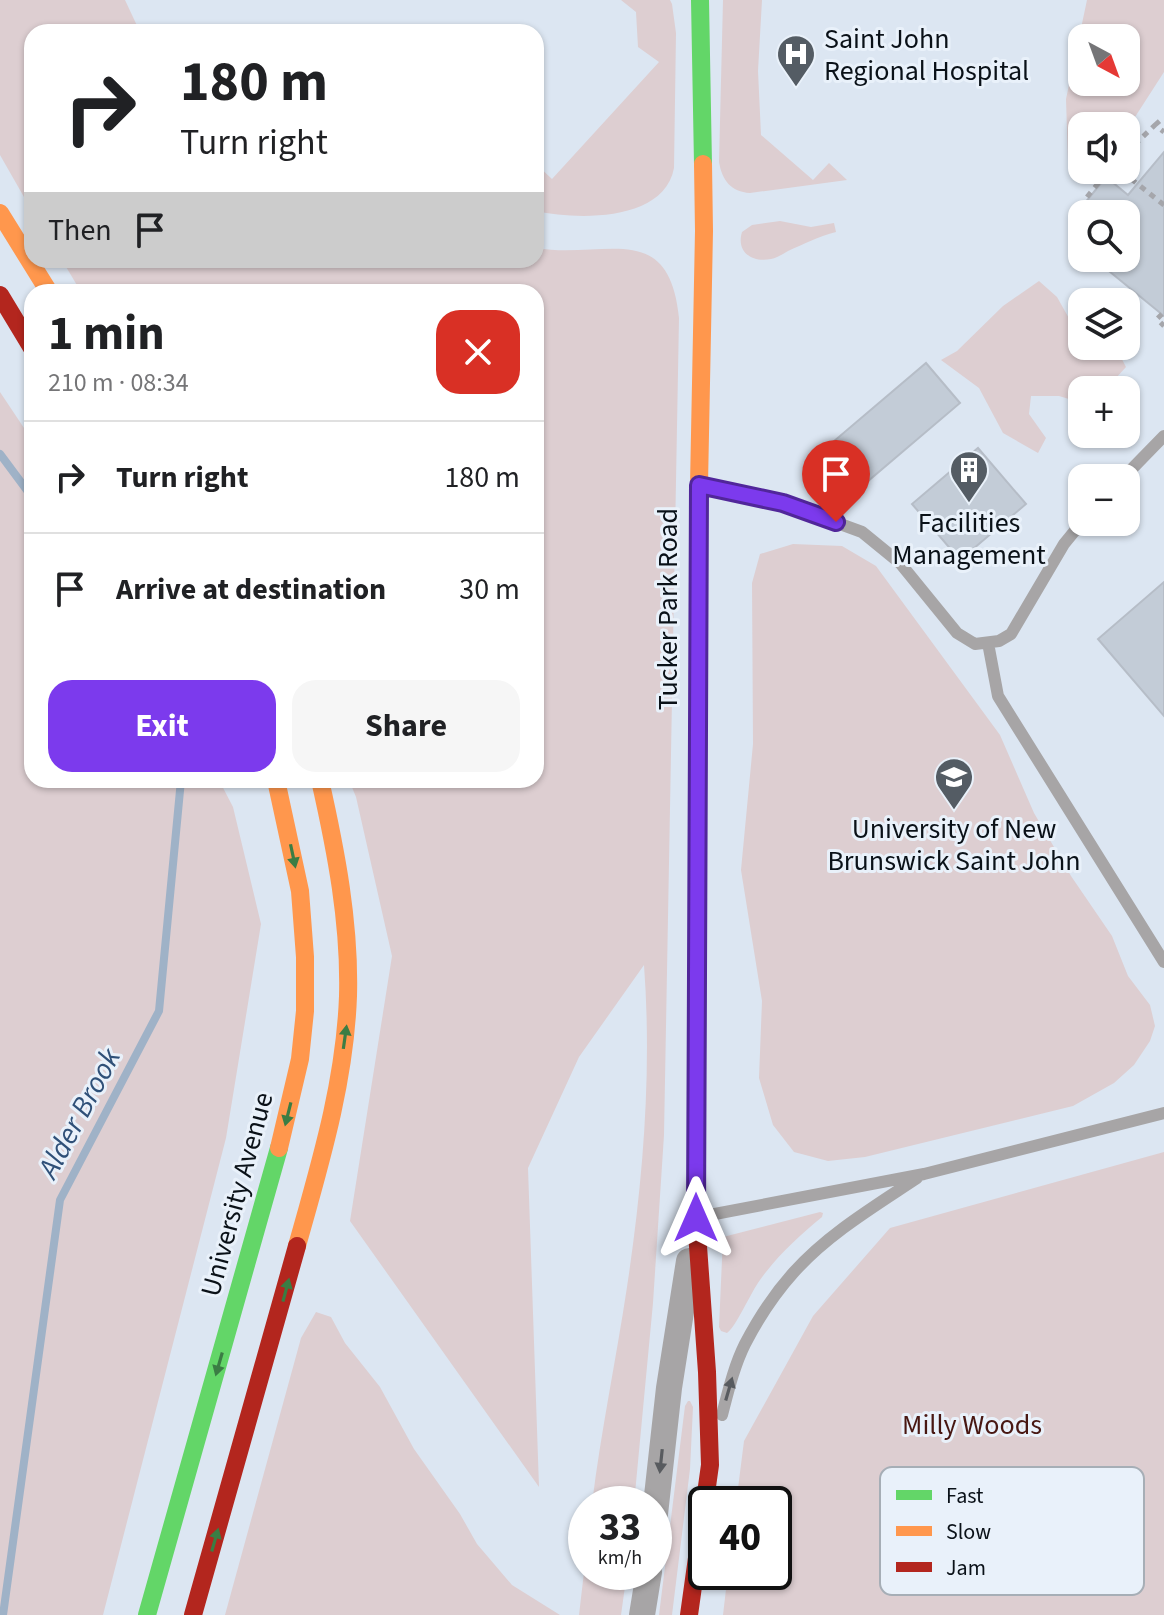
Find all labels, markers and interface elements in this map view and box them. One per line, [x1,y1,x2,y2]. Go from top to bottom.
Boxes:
place label: Saint John Regional Hospital [824,19,1029,91]
north arrow [1068,24,1140,96]
map controls [1068,24,1140,536]
hospital icon: Saint John Regional Hospital [775,33,817,88]
text: 180 m [180,43,328,122]
icon: right [48,56,152,160]
button: sound [1068,112,1140,184]
text: Turn right [180,117,328,168]
button: search [1068,200,1140,272]
icon: arrive [128,208,172,252]
text: Then [48,209,112,252]
button: layers [1068,288,1140,360]
text: 1 min [48,300,165,368]
button: close [436,310,520,394]
text: 210 m · 08:34 [48,364,189,401]
button: + [1068,376,1140,448]
pin [802,440,870,522]
building icon: Facilities Management [948,449,990,504]
icon: arrive [814,452,858,496]
icon: right [48,455,92,499]
text: Turn right [116,456,248,499]
text: 180 m [444,456,520,499]
button: − [1068,464,1140,536]
place label: Facilities Management [892,503,1046,575]
street label: Tucker Park Road [648,508,688,710]
icon: arrive [48,567,92,611]
text: Arrive at destination [116,568,386,611]
text: 30 m [459,568,520,611]
button: Exit [48,680,276,772]
button: Share [292,680,520,772]
school or university icon: University of New Brunswick Saint John [933,756,975,811]
place label: University of New Brunswick Saint John [827,809,1081,881]
one-way arrow [287,844,300,869]
one-way arrow [339,1024,352,1049]
water label: Alder Brook [26,1040,132,1188]
street label: University Avenue [190,1088,283,1301]
one-way arrow [281,1101,294,1126]
position arrow [654,1176,738,1260]
one-way arrow [280,1278,292,1303]
one-way arrow [212,1352,224,1377]
one-way arrow [723,1377,736,1401]
park label: Milly Woods [902,1405,1042,1445]
one-way arrow [654,1449,667,1474]
legend [880,1467,1144,1595]
text: Fast [946,1480,984,1512]
speed limit sign: 40 [688,1486,792,1590]
text: 33 [599,1499,641,1556]
text: Slow [946,1516,991,1548]
one-way arrow [209,1528,222,1552]
text: km/h [598,1544,642,1572]
text: Jam [946,1552,986,1584]

